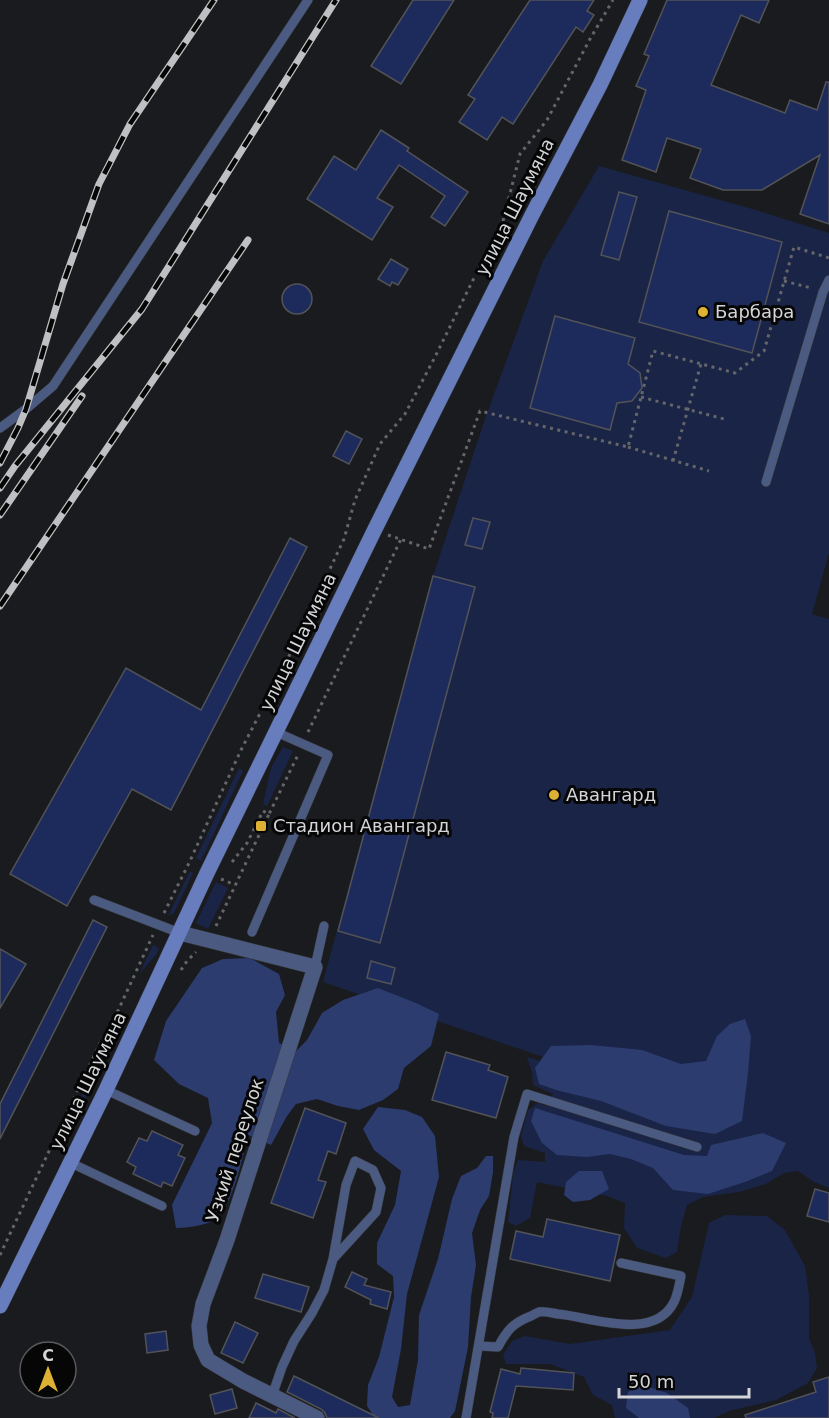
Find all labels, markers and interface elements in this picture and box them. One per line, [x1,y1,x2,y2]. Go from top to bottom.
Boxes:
street label: улица Шаумяна [471,135,558,279]
place label: Барбара [715,301,794,322]
marker: Барбара [696,305,710,319]
street label: улица Шаумяна [255,569,340,714]
place label: Авангард [566,784,656,805]
marker: Авангард [547,788,561,802]
place label: Стадион Авангард [273,815,450,836]
marker: Стадион Авангард [254,819,268,833]
street label: улица Шаумяна [45,1008,130,1153]
street label: Узкий переулок [201,1075,268,1224]
north arrow [18,1340,78,1400]
text: С [42,1346,54,1365]
scale bar [619,1361,750,1399]
text: 50 m [628,1371,674,1392]

